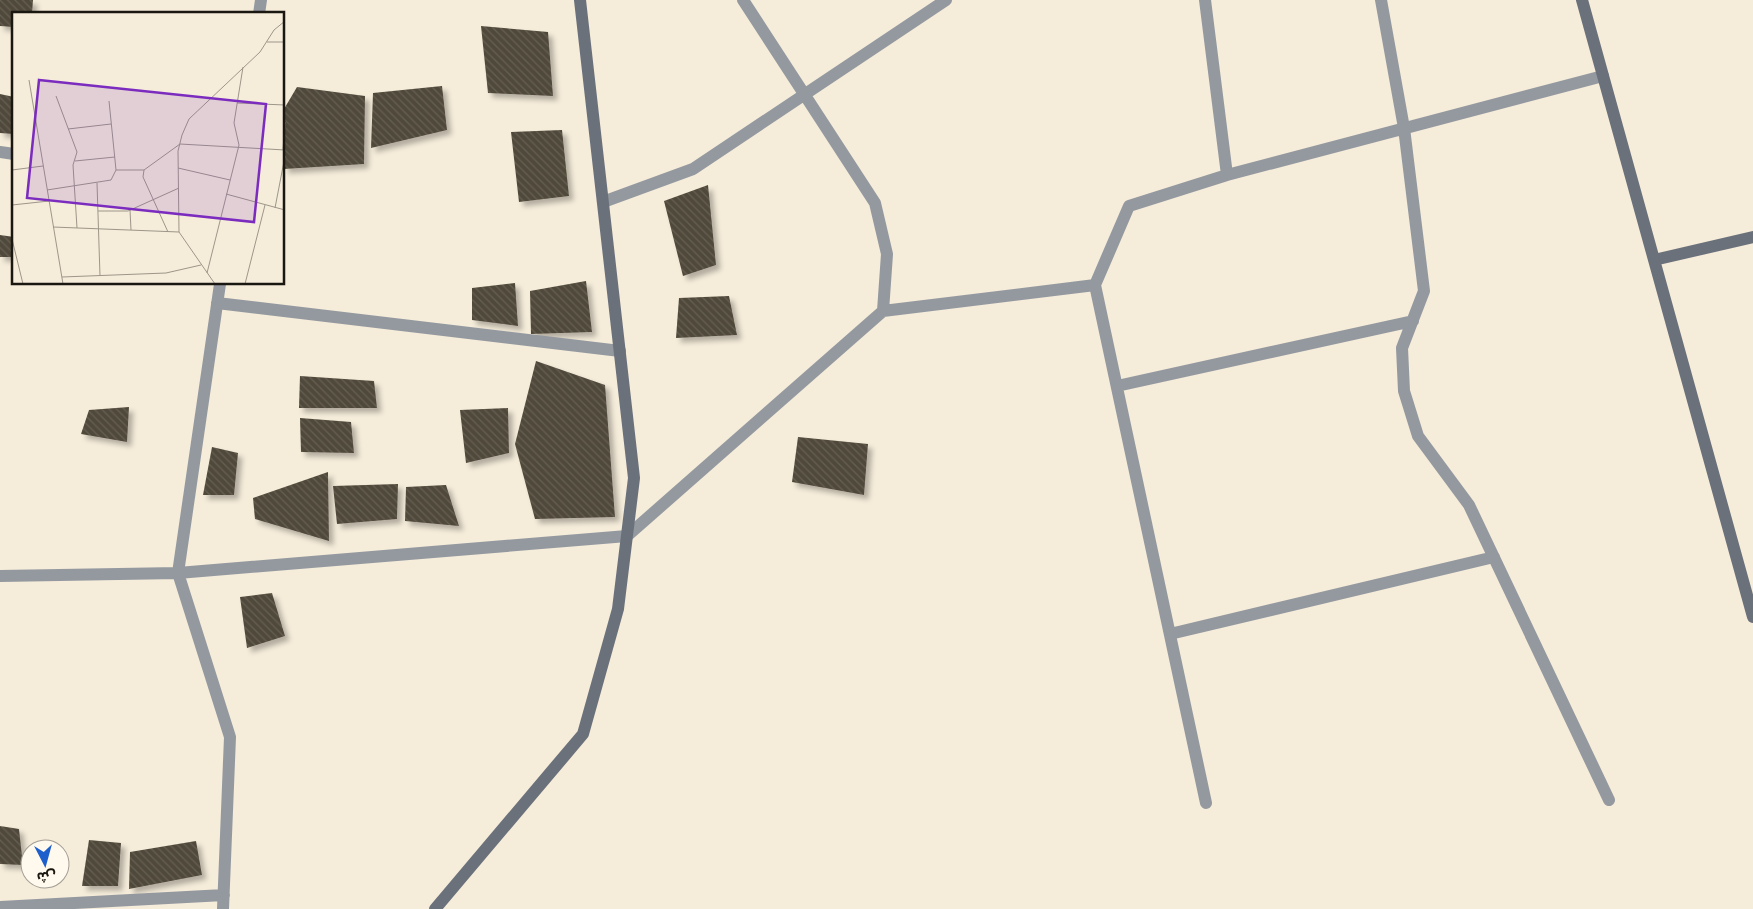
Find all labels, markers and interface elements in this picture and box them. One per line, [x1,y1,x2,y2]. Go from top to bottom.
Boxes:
inset map [12,12,285,285]
north arrow [20,839,70,889]
text: ش [36,867,57,887]

